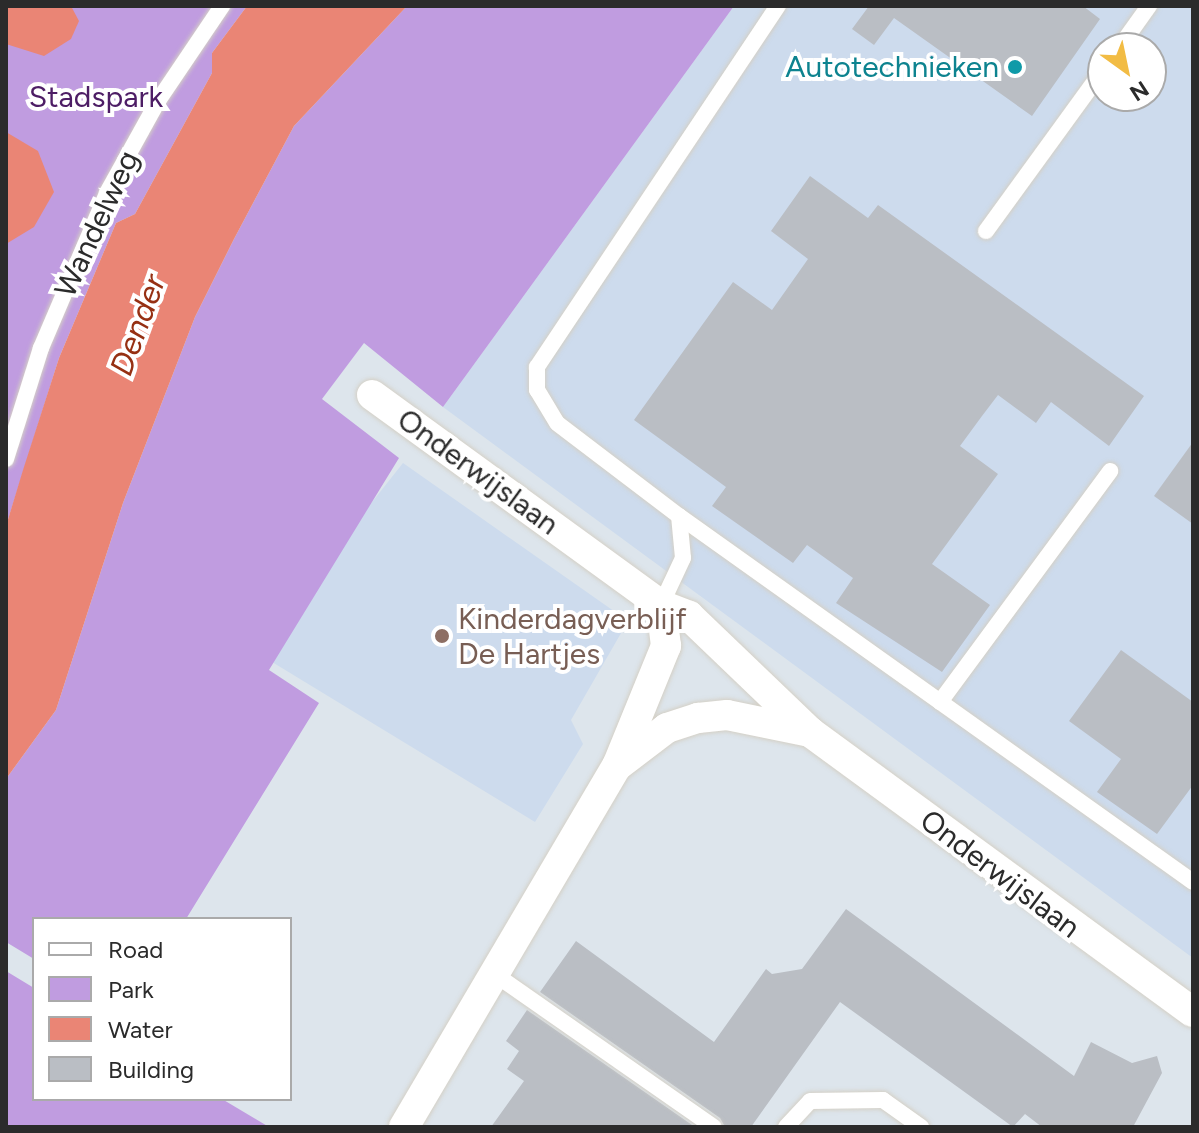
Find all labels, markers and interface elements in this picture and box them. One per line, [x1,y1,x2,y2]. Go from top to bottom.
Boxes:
north arrow [1087,32,1167,112]
place label: Autotechnieken [785,49,999,85]
marker: Autotechnieken [1006,58,1024,76]
text: N [1125,75,1154,107]
park label: Stadspark [29,79,163,115]
street label: Wandelweg [47,145,147,303]
water label: Dender [102,269,174,381]
street label: Onderwijslaan [390,401,566,543]
place label: Kinderdagverblijf De Hartjes [458,601,687,672]
marker: Kinderdagverblijf De Hartjes [433,627,451,645]
street label: Onderwijslaan [913,802,1087,946]
legend [32,917,292,1101]
text: Road [108,935,163,964]
text: Park [108,975,154,1004]
text: Water [108,1015,173,1044]
text: Building [108,1055,194,1084]

